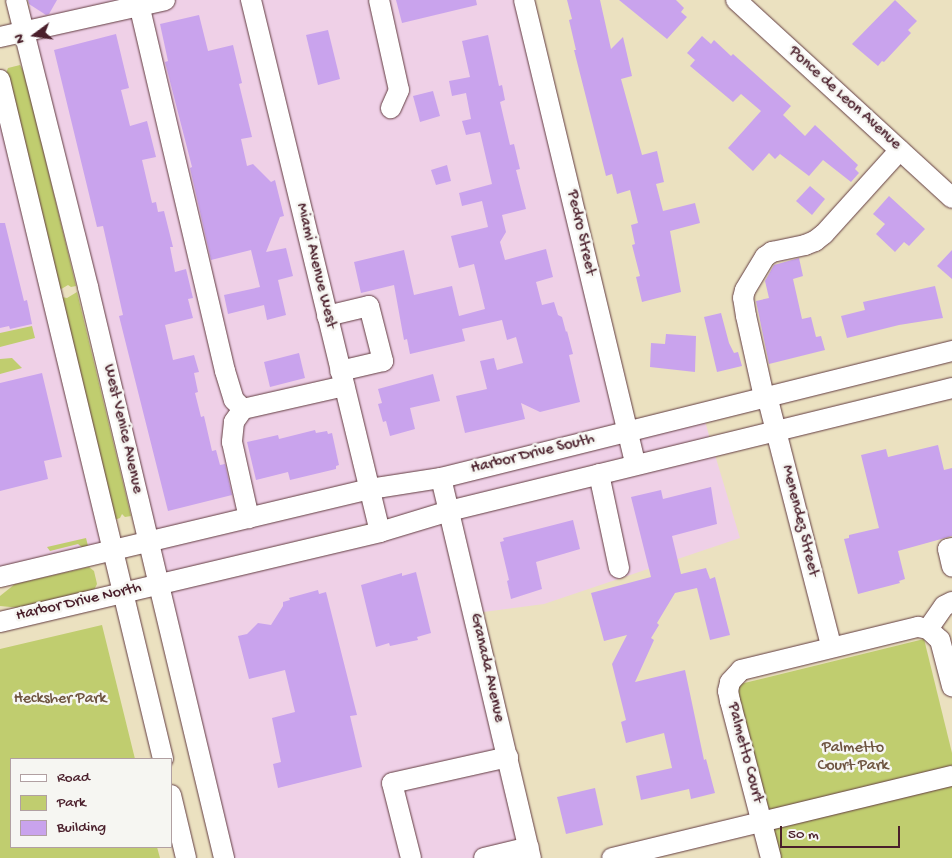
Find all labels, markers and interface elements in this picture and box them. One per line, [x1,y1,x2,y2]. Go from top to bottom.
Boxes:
north arrow [10,10,60,60]
text: N [11,32,29,45]
street label: Ponce de Leon Avenue [783,43,905,155]
street label: Pedro Street [561,189,599,277]
street label: Miami Avenue West [290,201,340,331]
street label: West Venice Avenue [98,363,146,495]
street label: Harbor Drive South [469,430,597,480]
street label: Menendez Street [776,463,822,579]
street label: Harbor Drive North [14,579,144,627]
street label: Granada Avenue [464,612,508,724]
park label: Hecksher Park [14,690,106,710]
street label: Palmetto Court [721,701,767,805]
park label: Palmetto Court Park [818,739,888,777]
legend [10,758,172,848]
text: Road [57,769,90,787]
text: Park [57,794,86,812]
scale bar [782,816,902,848]
text: Building [57,819,106,837]
text: 50 m [788,826,819,844]

